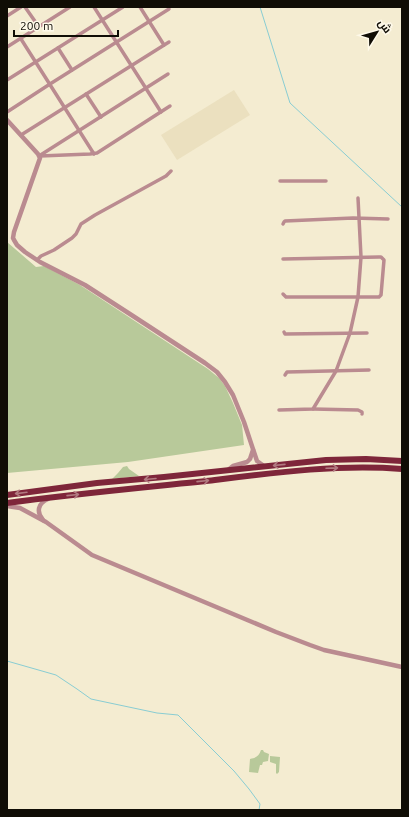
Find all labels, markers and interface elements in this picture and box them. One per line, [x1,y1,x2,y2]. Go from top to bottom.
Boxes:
scale bar [14,12,118,38]
north arrow [357,12,397,52]
text: ش [375,17,394,36]
text: 200 m [20,19,53,32]
one-way arrow [273,461,286,469]
one-way arrow [325,464,338,472]
one-way arrow [144,475,157,482]
one-way arrow [196,477,209,485]
one-way arrow [15,489,28,497]
one-way arrow [67,491,80,499]

